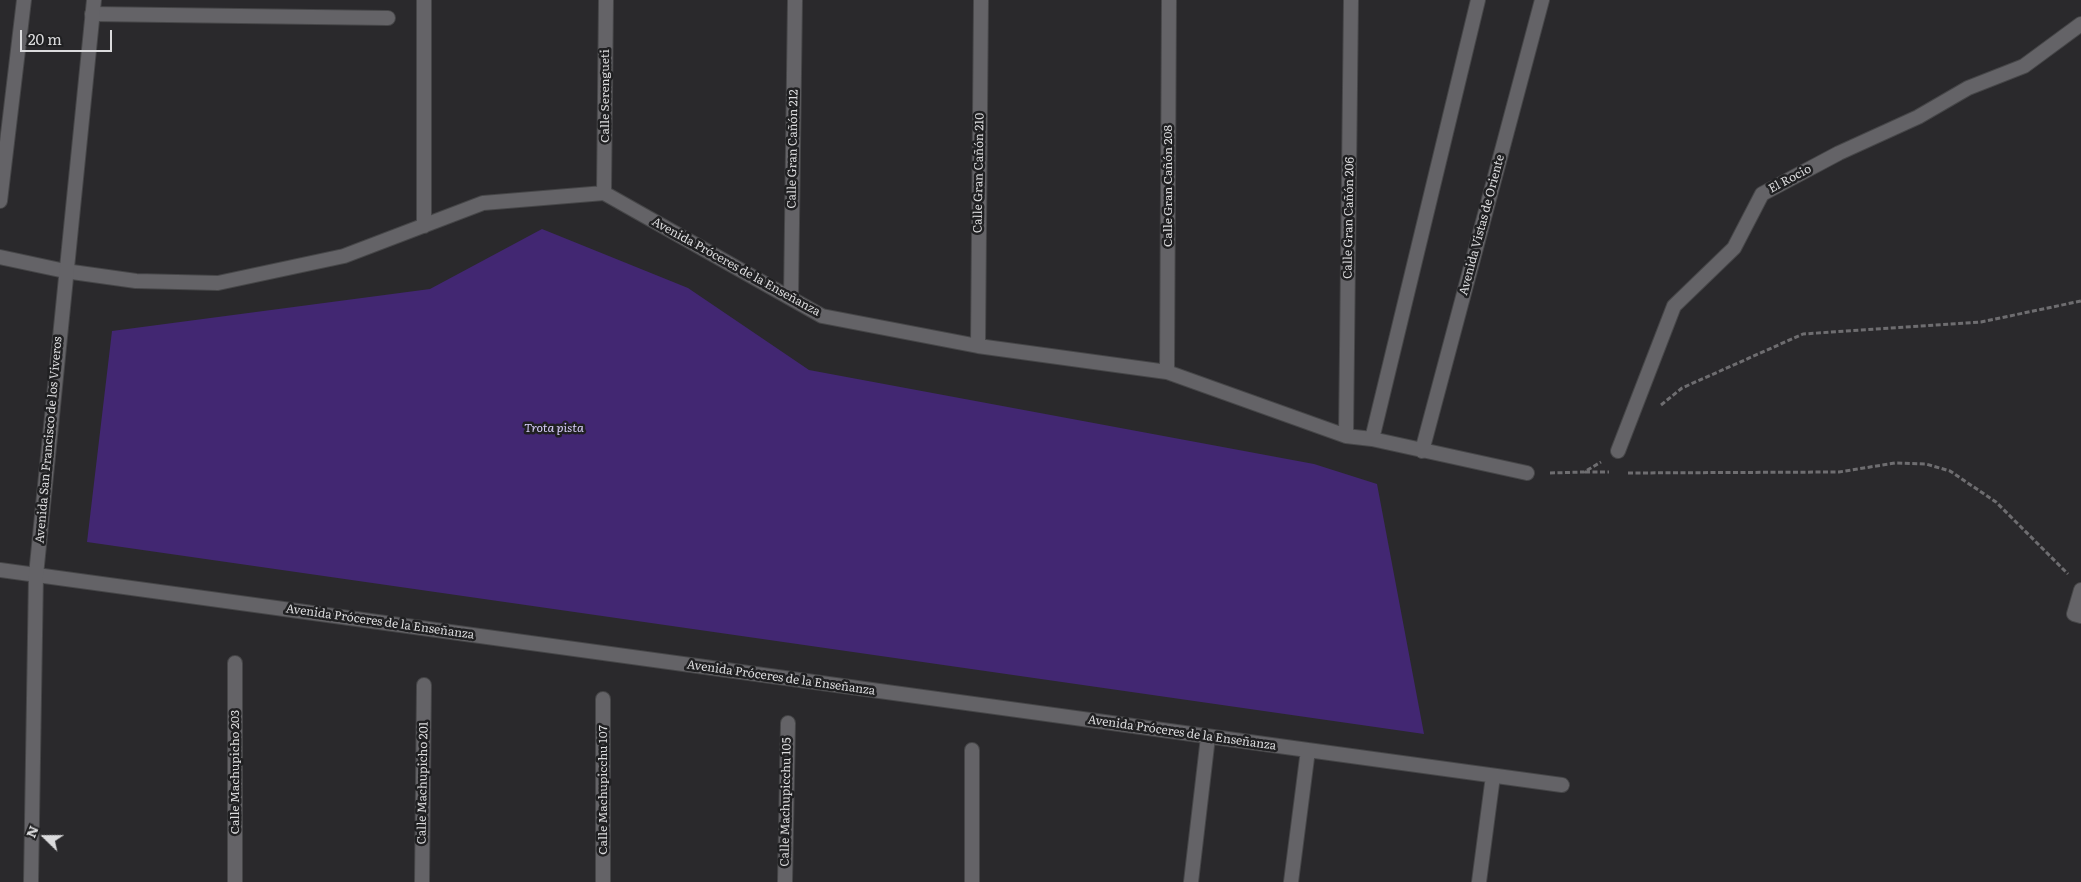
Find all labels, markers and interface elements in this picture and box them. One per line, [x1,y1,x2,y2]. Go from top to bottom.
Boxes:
scale bar [22,20,115,52]
text: 20 m [28,27,62,50]
street label: Calle Serengueti [598,49,612,143]
street label: Calle Gran Cañón 212 [785,89,801,209]
street label: Calle Gran Cañón 210 [971,113,987,233]
street label: Calle Gran Cañón 208 [1161,125,1175,247]
street label: Avenida Vistas de Oriente [1456,153,1508,297]
street label: Calle Gran Cañón 206 [1341,157,1357,279]
street label: El Rocio [1766,162,1814,196]
street label: Avenida Próceres de la Enseñanza [649,215,823,319]
street label: Avenida San Francisco de los Viveros [33,336,65,544]
park label: Trota pista [524,421,584,435]
street label: Avenida Próceres de la Enseñanza [285,602,475,642]
street label: Avenida Próceres de la Enseñanza [686,658,876,698]
street label: Calle Machupicho 203 [228,710,242,834]
street label: Avenida Próceres de la Enseñanza [1087,713,1277,753]
street label: Calle Machupicho 201 [415,721,431,845]
street label: Calle Machupicchu 107 [596,725,610,855]
street label: Calle Machupicchu 105 [778,737,794,867]
north arrow [20,812,70,862]
text: N [20,822,43,841]

